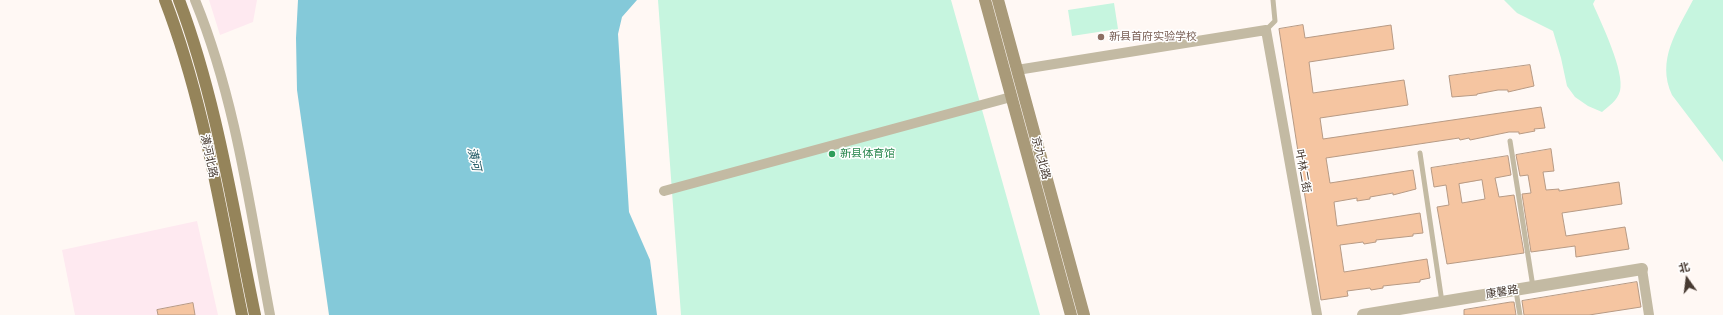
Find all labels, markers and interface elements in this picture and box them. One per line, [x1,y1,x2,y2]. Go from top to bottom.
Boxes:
place label: 新县首府实验学校 [1109,30,1197,44]
marker: 新县首府实验学校 [1096,32,1106,42]
street label: 潢河北路 [198,133,220,179]
street label: 京九北路 [1029,135,1053,181]
water label: 潢河 [464,146,484,172]
place label: 新县体育馆 [840,147,895,161]
street label: 叶林二街 [1293,148,1313,194]
marker: 新县体育馆 [827,149,837,159]
north arrow [1667,259,1707,299]
text: 北 [1677,260,1691,275]
street label: 康馨路 [1485,283,1519,301]

